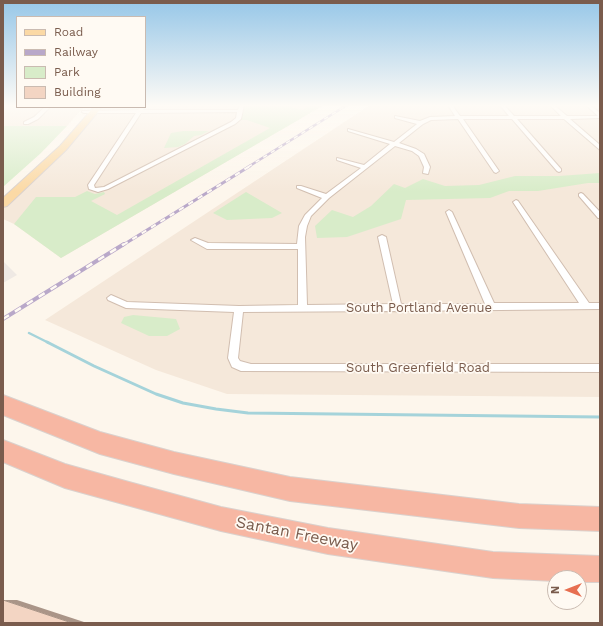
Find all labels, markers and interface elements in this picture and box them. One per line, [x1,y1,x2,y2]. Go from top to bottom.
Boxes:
legend [16,16,146,108]
text: Road [54,25,83,39]
text: Railway [54,45,98,59]
text: Park [54,65,80,79]
text: Building [54,85,101,99]
street label: South Portland Avenue [346,300,492,316]
street label: South Greenfield Road [346,360,490,376]
street label: Santan Freeway [234,513,360,555]
north arrow [547,570,587,610]
text: N [549,586,562,594]

